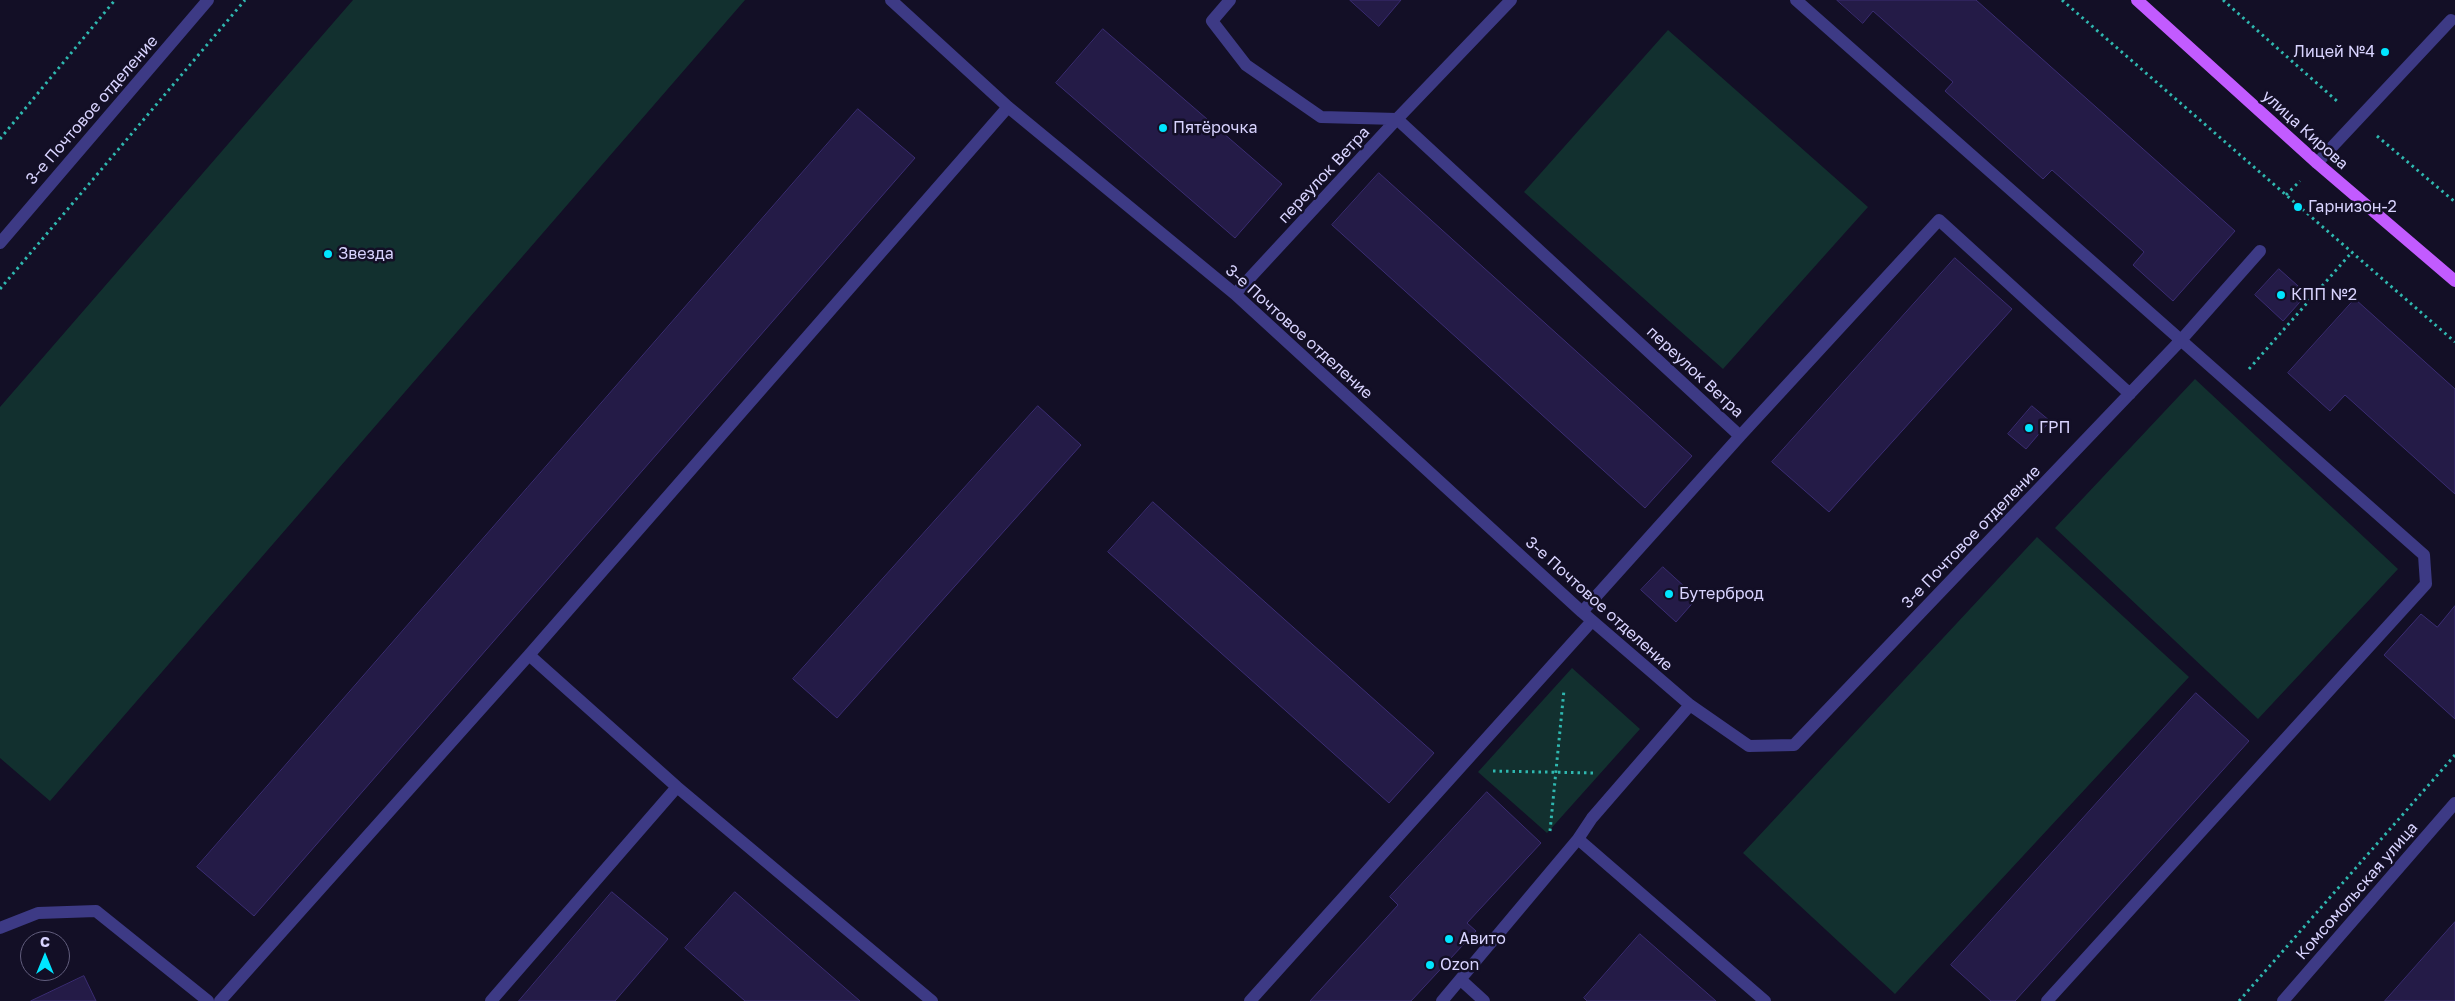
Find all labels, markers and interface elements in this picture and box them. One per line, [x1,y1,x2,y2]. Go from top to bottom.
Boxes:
street label: 3-е Почтовое отделение [22,32,162,188]
place label: Лицей №4 [2294,42,2375,62]
marker: Лицей №4 [2379,46,2391,58]
street label: улица Кирова [2258,86,2352,174]
place label: Пятёрочка [1173,118,1257,138]
marker: Пятёрочка [1157,122,1169,134]
street label: переулок Ветра [1274,123,1374,227]
place label: Гарнизон-2 [2308,197,2397,217]
marker: Гарнизон-2 [2292,201,2304,213]
place label: Звезда [338,244,394,264]
marker: Звезда [322,248,334,260]
street label: 3-е Почтовое отделение [1222,261,1376,403]
place label: КПП №2 [2291,285,2357,305]
marker: КПП №2 [2275,289,2287,301]
street label: переулок Ветра [1643,322,1747,422]
place label: ГРП [2039,418,2070,438]
marker: ГРП [2023,422,2035,434]
street label: 3-е Почтовое отделение [1898,462,2044,612]
street label: 3-е Почтовое отделение [1522,533,1676,675]
place label: Бутерброд [1679,584,1764,604]
marker: Бутерброд [1663,588,1675,600]
street label: Комсомольская улица [2292,818,2422,964]
place label: Авито [1459,929,1506,949]
north arrow [20,931,70,981]
text: С [40,933,50,950]
marker: Авито [1443,933,1455,945]
place label: Ozon [1440,955,1479,975]
marker: Ozon [1424,959,1436,971]

